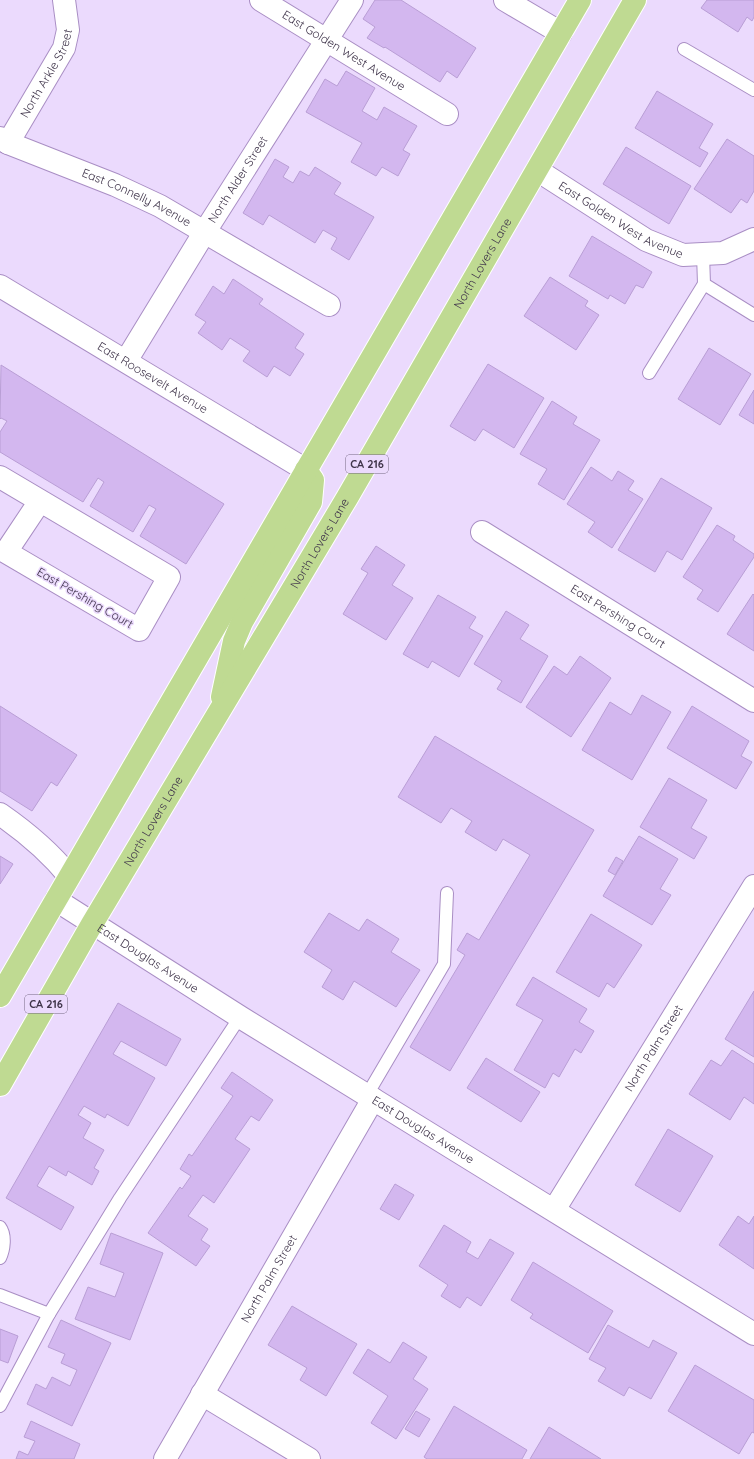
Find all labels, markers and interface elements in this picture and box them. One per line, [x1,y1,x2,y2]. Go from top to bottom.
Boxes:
street label: East Golden West Avenue [280,7,409,94]
street label: North Arkle Street [17,27,75,120]
street label: North Alder Street [204,133,271,226]
street label: East Connelly Avenue [80,165,194,230]
street label: East Golden West Avenue [556,178,686,261]
street label: North Lovers Lane [450,215,515,311]
street label: East Roosevelt Avenue [95,338,211,416]
road number: CA 216 [346,455,388,473]
street label: North Lovers Lane [287,495,352,591]
street label: East Pershing Court [34,564,136,631]
street label: East Pershing Court [568,581,668,651]
street label: North Lovers Lane [120,773,186,869]
street label: East Douglas Avenue [95,920,202,996]
road number: CA 216 [25,995,67,1013]
street label: North Palm Street [621,1002,686,1094]
street label: East Douglas Avenue [369,1092,477,1167]
street label: North Palm Street [237,1232,300,1325]

